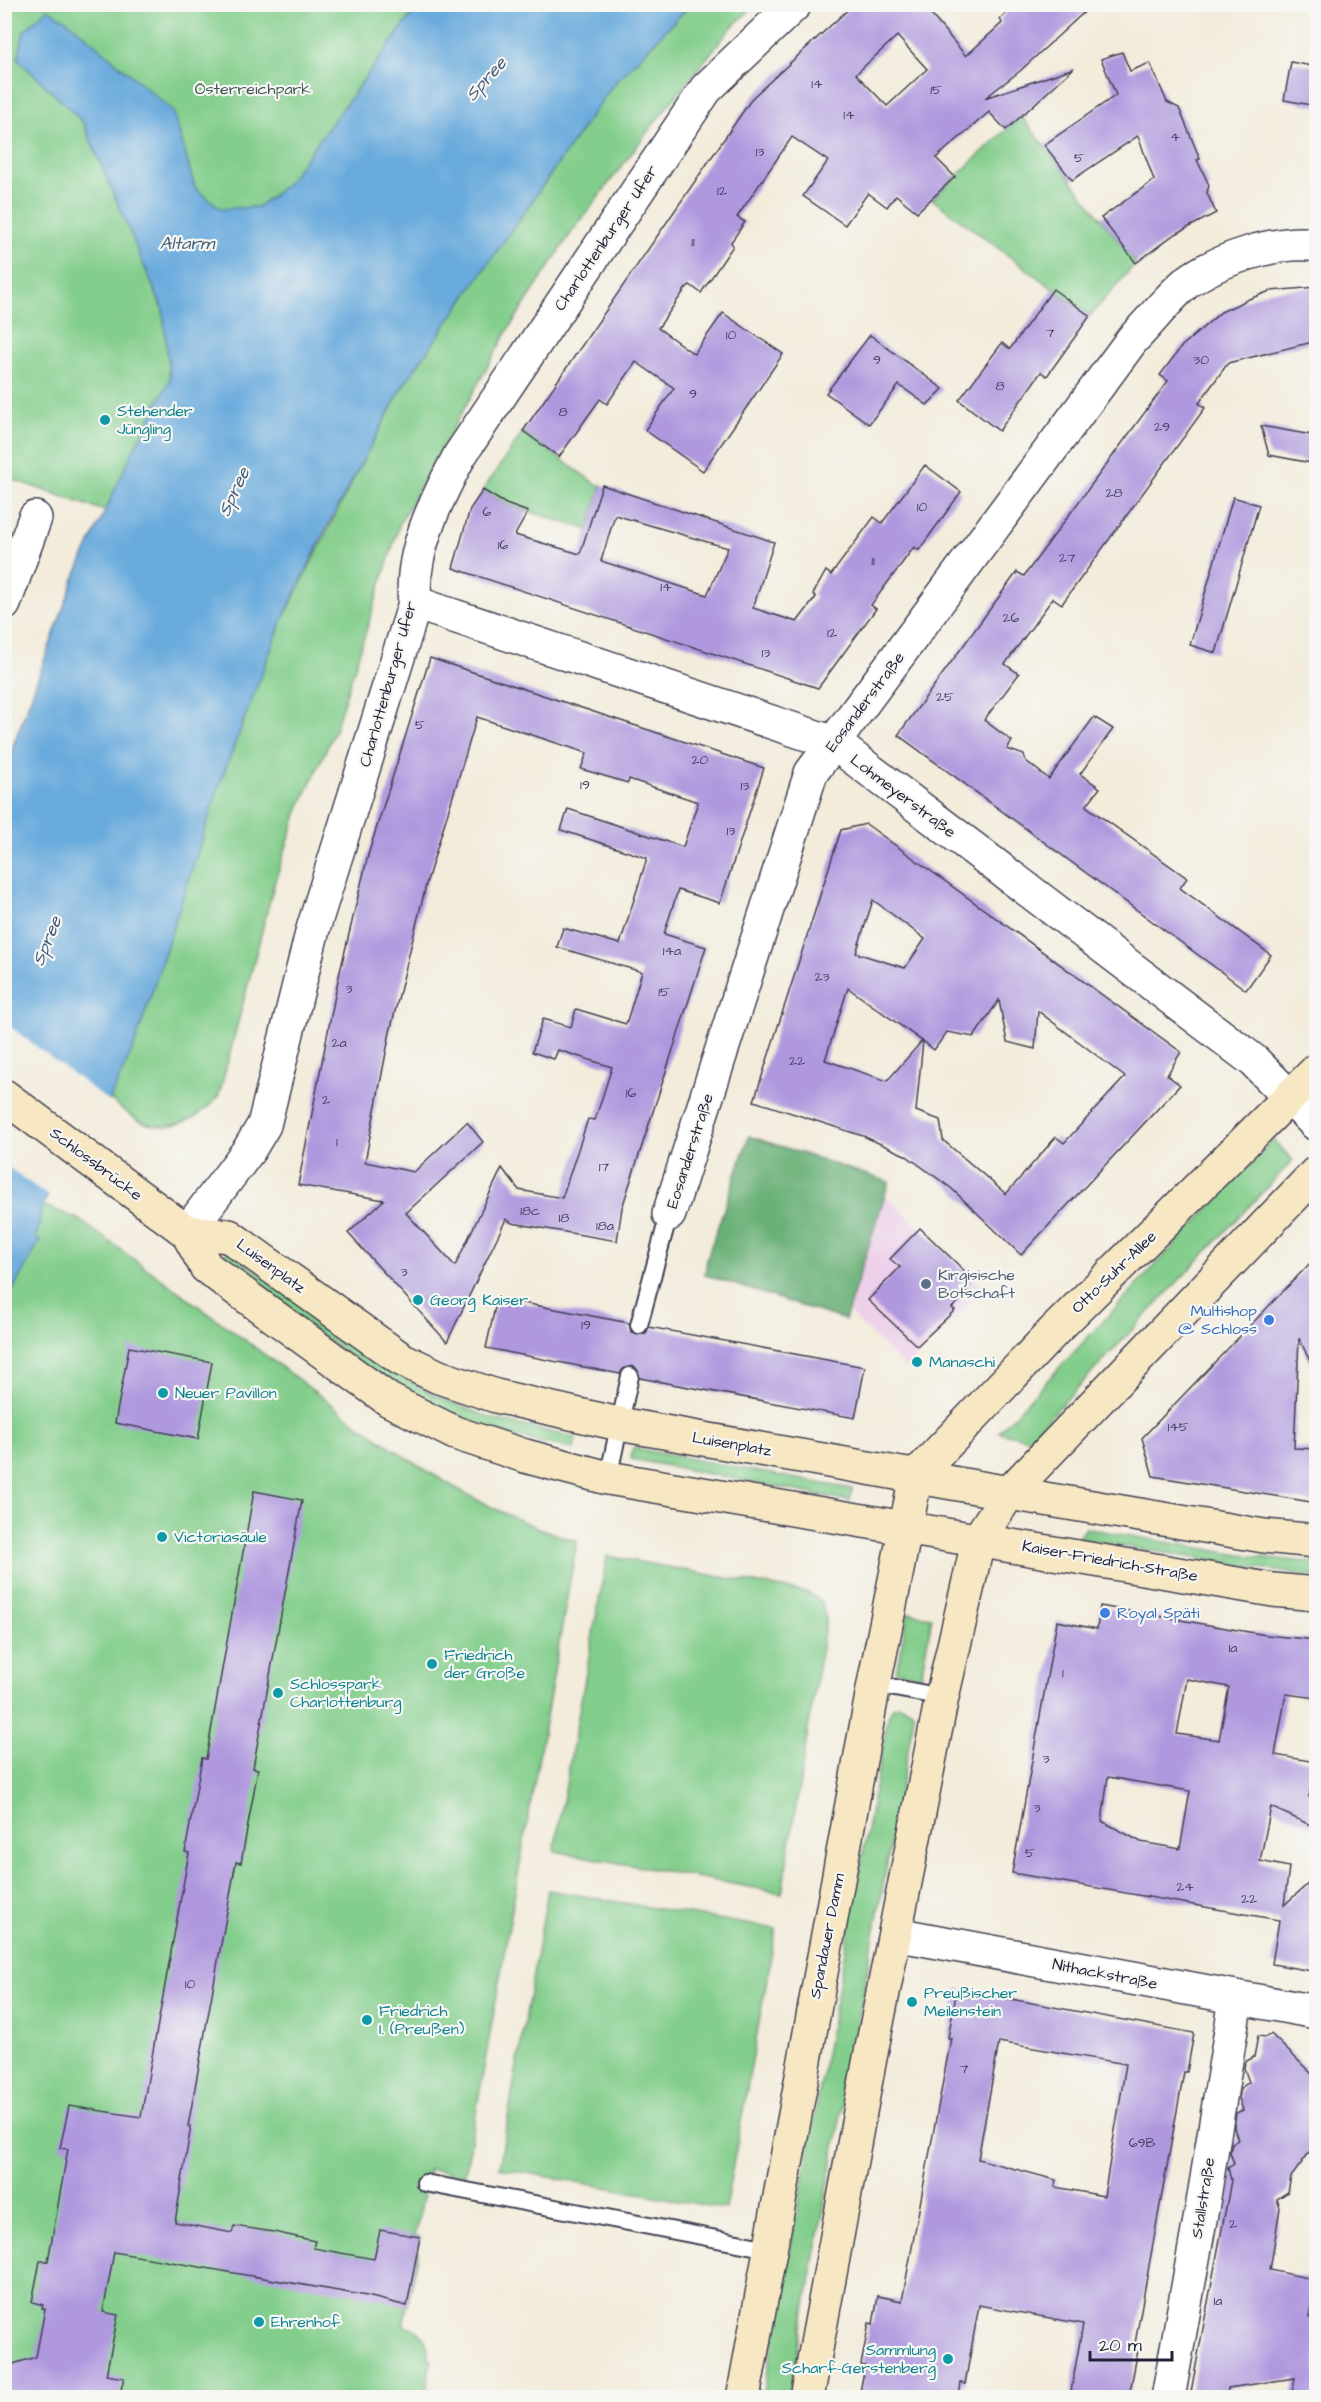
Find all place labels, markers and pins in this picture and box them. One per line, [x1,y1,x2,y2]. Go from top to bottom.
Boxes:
place label: Stehender Jüngling [117,400,193,441]
marker: Stehender Jüngling [98,413,112,427]
place label: Kirgisische Botschaft [938,1264,1016,1304]
marker: Kirgisische Botschaft [919,1277,933,1291]
place label: Georg Kaiser [430,1289,528,1312]
marker: Georg Kaiser [411,1293,425,1307]
place label: Multishop @ Schloss [1178,1300,1257,1340]
marker: Multishop @ Schloss [1262,1313,1276,1327]
place label: Manaschi [929,1351,996,1373]
marker: Manaschi [910,1355,924,1369]
place label: Neuer Pavillon [175,1382,277,1404]
marker: Neuer Pavillon [156,1386,170,1400]
place label: Victoriasäule [174,1526,267,1548]
marker: Victoriasäule [155,1530,169,1544]
place label: Royal Späti [1117,1602,1200,1625]
marker: Royal Späti [1098,1606,1112,1620]
place label: Friedrich der Große [444,1644,525,1684]
marker: Friedrich der Große [425,1657,439,1671]
place label: Schlosspark Charlottenburg [290,1673,402,1714]
marker: Schlosspark Charlottenburg [271,1686,285,1700]
place label: Preußischer Meilenstein [924,1982,1017,2022]
marker: Preußischer Meilenstein [905,1995,919,2009]
place label: Friedrich I. (Preußen) [379,2000,465,2040]
marker: Friedrich I. (Preußen) [360,2013,374,2027]
place label: Ehrenhof [271,2311,341,2333]
marker: Ehrenhof [252,2315,266,2329]
place label: Sammlung Scharf-Gerstenberg [782,2339,936,2380]
marker: Sammlung Scharf-Gerstenberg [941,2352,955,2366]

